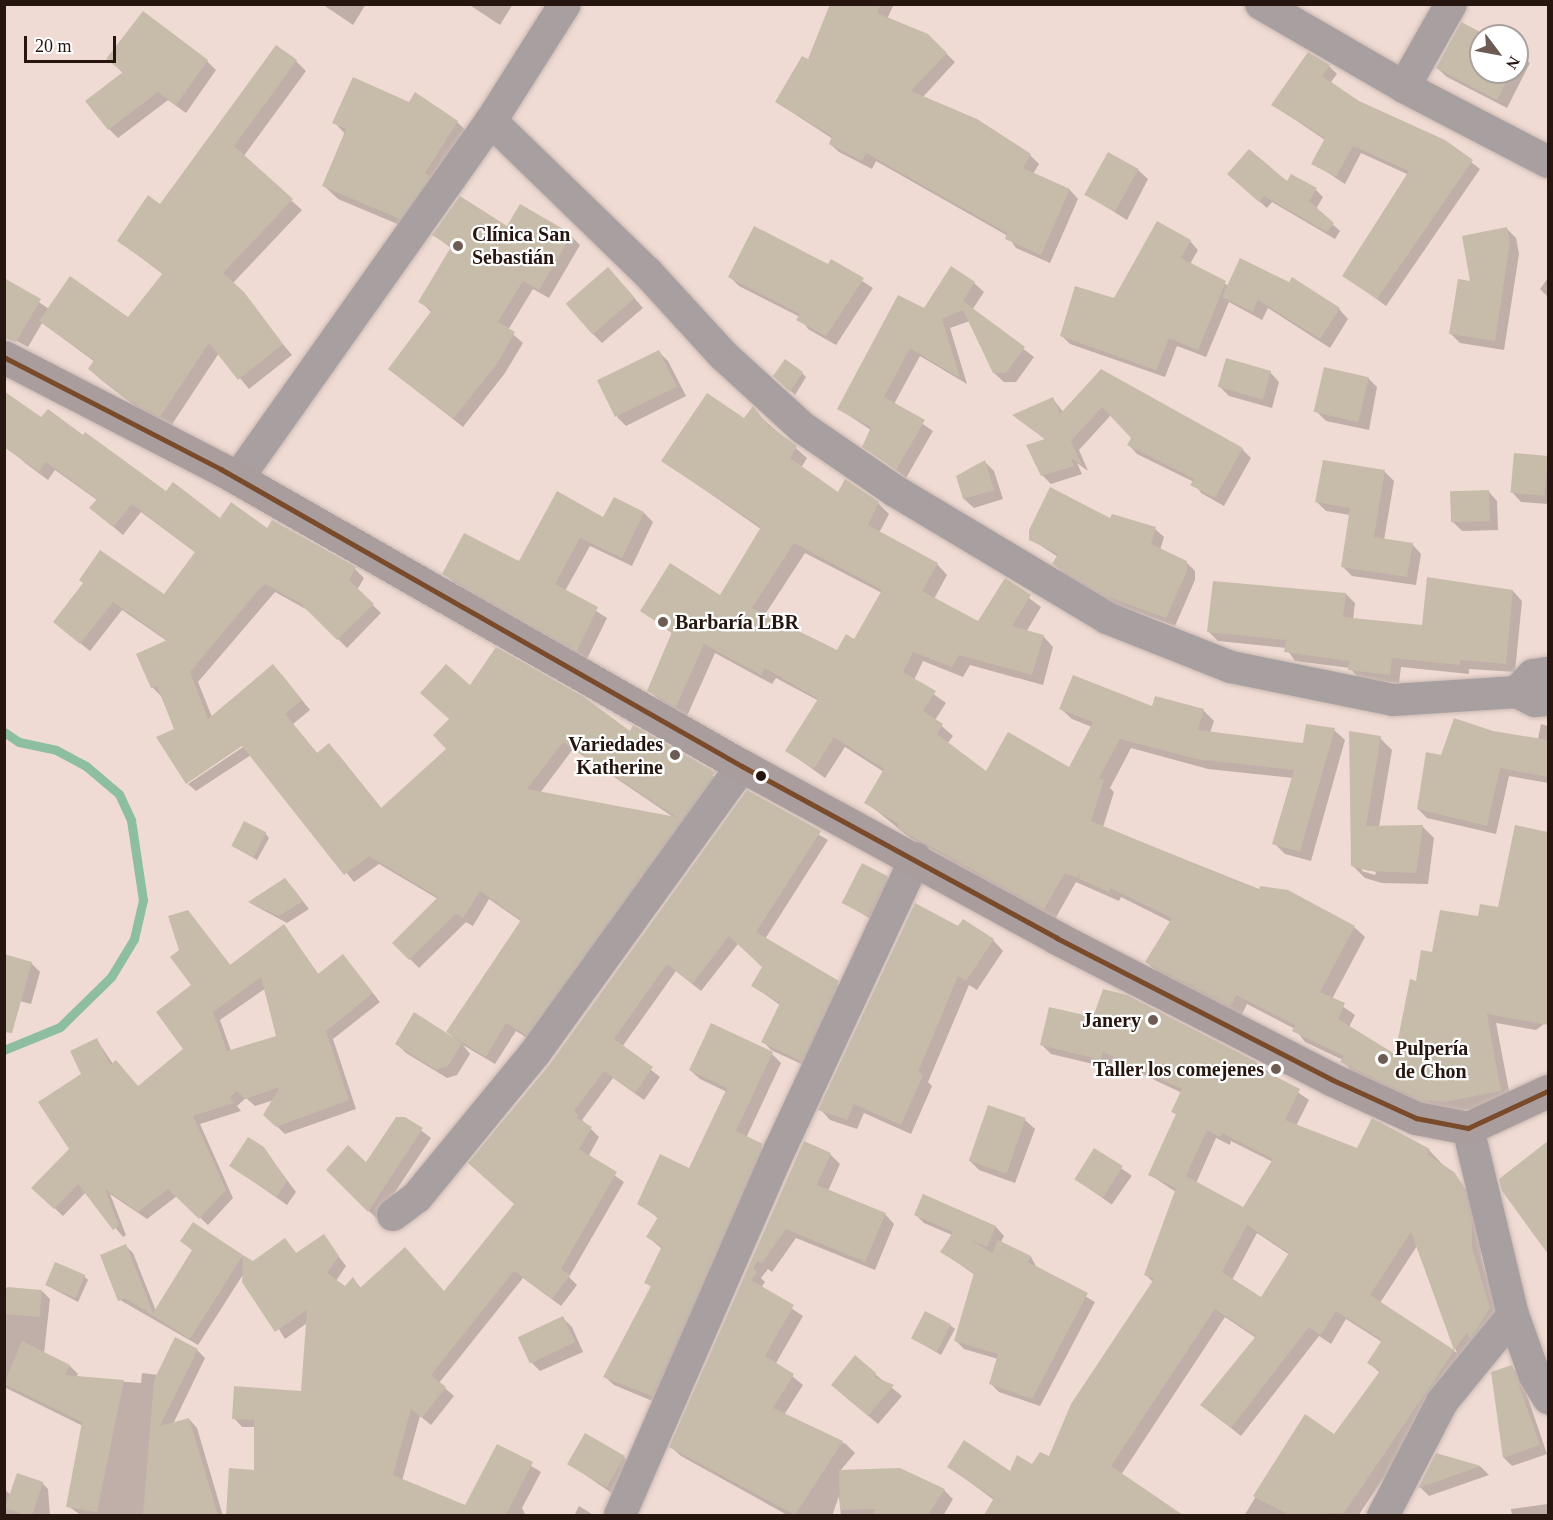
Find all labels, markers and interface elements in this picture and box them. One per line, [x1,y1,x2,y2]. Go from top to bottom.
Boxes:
scale bar [27,24,118,62]
north arrow [1469,24,1529,84]
text: 20 m [35,36,72,56]
text: N [1503,53,1523,72]
place label: Clínica San Sebastián [472,222,570,269]
marker: Clínica San Sebastián [449,237,467,255]
place label: Barbaría LBR [675,610,799,634]
marker: Barbaría LBR [656,615,670,629]
place label: Variedades Katherine [568,732,663,779]
marker: Variedades Katherine [668,748,682,762]
unlabelled marker [755,770,767,782]
place label: Janery [1082,1008,1141,1032]
marker: Janery [1146,1013,1160,1027]
place label: Pulpería de Chon [1395,1036,1468,1083]
marker: Pulpería de Chon [1376,1052,1390,1066]
place label: Taller los comejenes [1093,1057,1264,1081]
marker: Taller los comejenes [1269,1062,1283,1076]

